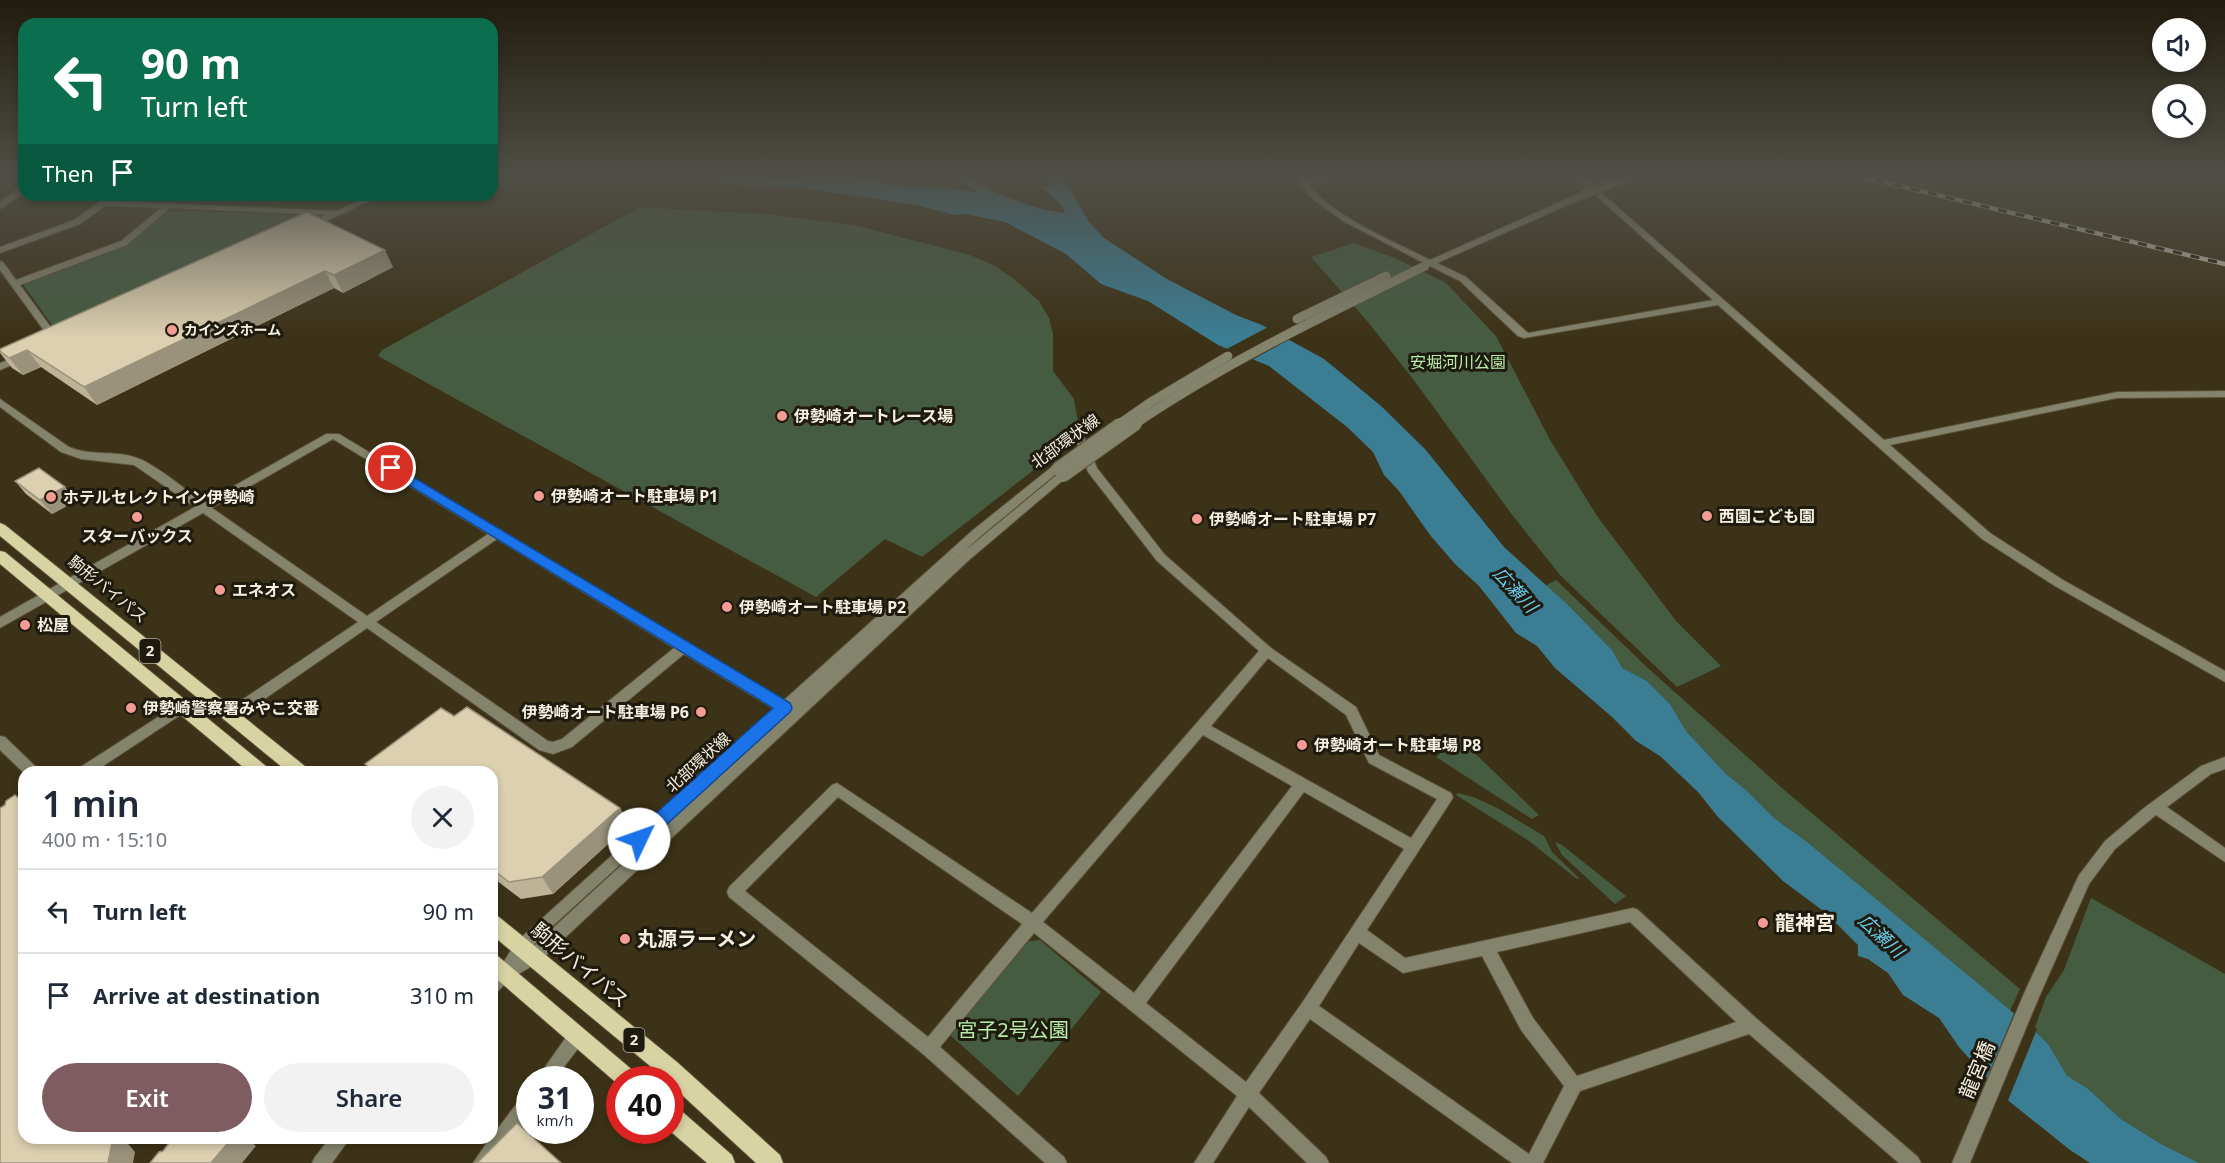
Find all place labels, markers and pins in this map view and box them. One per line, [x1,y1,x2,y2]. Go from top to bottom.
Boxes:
place label: カインズホーム [184,320,281,339]
marker: カインズホーム [165,323,179,337]
place label: 伊勢崎オートレース場 [793,405,953,427]
marker: 伊勢崎オートレース場 [775,409,789,423]
pin [365,442,416,493]
place label: 伊勢崎オート駐車場 P1 [550,485,718,507]
place label: ホテルセレクトイン伊勢崎 [63,486,255,508]
marker: 伊勢崎オート駐車場 P1 [532,489,546,503]
marker: ホテルセレクトイン伊勢崎 [44,490,58,504]
place label: 西園こども園 [1719,505,1815,527]
place label: 伊勢崎オート駐車場 P7 [1208,508,1376,530]
marker: 西園こども園 [1700,509,1714,523]
marker: スターバックス [130,510,144,524]
marker: 伊勢崎オート駐車場 P7 [1190,512,1204,526]
place label: スターバックス [81,525,193,547]
place label: エネオス [232,579,296,601]
marker: エネオス [213,583,227,597]
place label: 伊勢崎オート駐車場 P2 [738,596,906,618]
marker: 伊勢崎オート駐車場 P2 [720,600,734,614]
place label: 松屋 [37,614,69,636]
marker: 松屋 [18,618,32,632]
place label: 伊勢崎警察署みやこ交番 [142,697,319,719]
marker: 伊勢崎警察署みやこ交番 [124,701,138,715]
place label: 伊勢崎オート駐車場 P6 [521,701,689,723]
marker: 伊勢崎オート駐車場 P6 [694,705,708,719]
place label: 伊勢崎オート駐車場 P8 [1313,734,1481,756]
marker: 伊勢崎オート駐車場 P8 [1295,738,1309,752]
place label: 龍神宮 [1775,909,1835,936]
marker: 龍神宮 [1756,916,1770,930]
place label: 丸源ラーメン [637,925,756,952]
marker: 丸源ラーメン [618,932,632,946]

